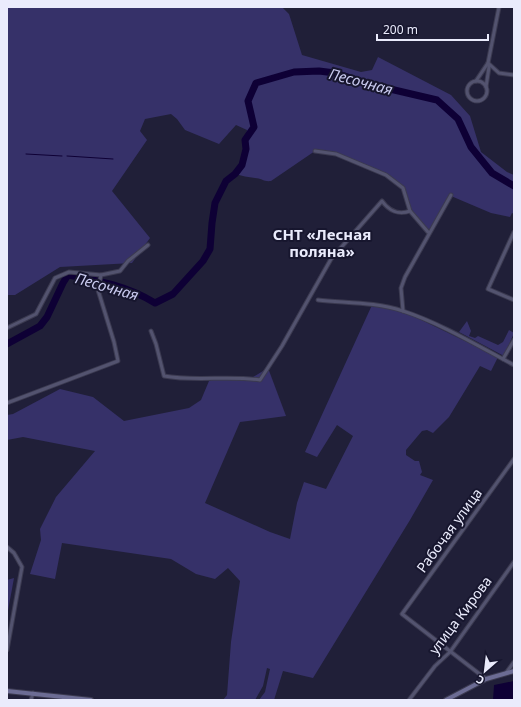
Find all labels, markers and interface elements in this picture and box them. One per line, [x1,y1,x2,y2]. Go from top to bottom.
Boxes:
scale bar [377,16,488,42]
text: 200 m [383,21,418,38]
water label: Песочная [327,63,395,99]
district label: СНТ «Лесная поляна» [273,224,371,261]
water label: Песочная [73,267,141,305]
street label: Рабочая улица [412,484,486,576]
street label: улица Кирова [424,572,496,658]
north arrow [465,651,505,691]
text: С [473,672,487,689]

